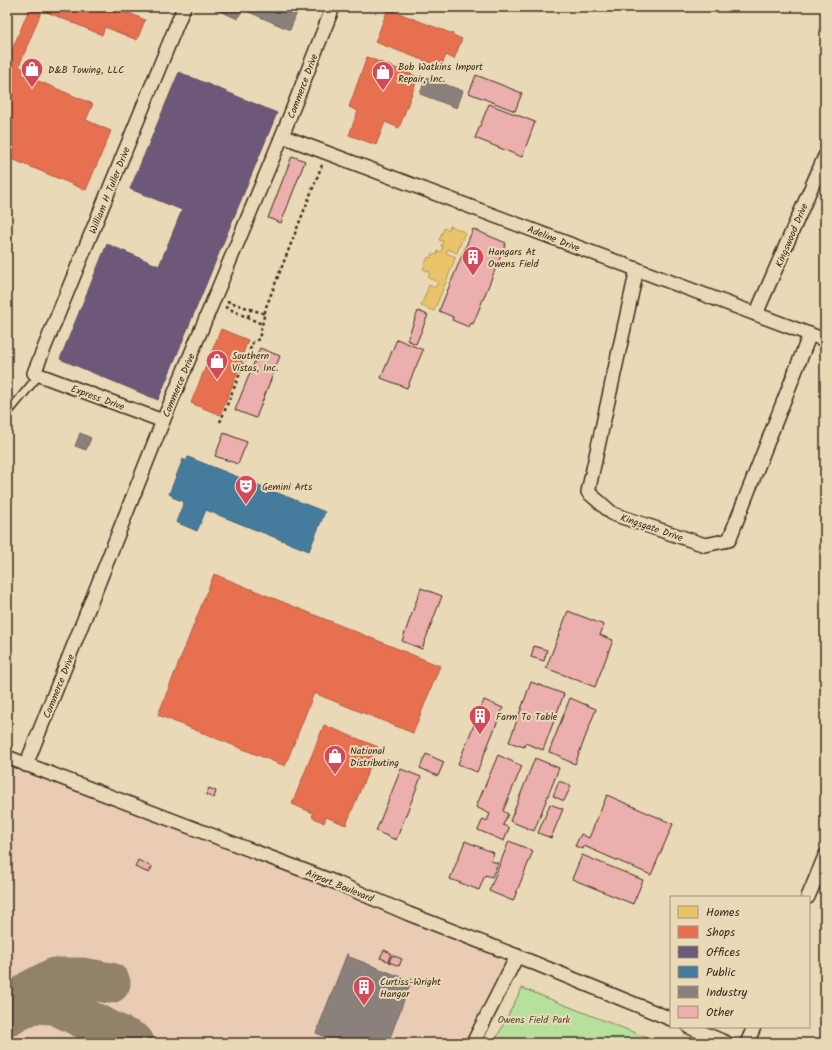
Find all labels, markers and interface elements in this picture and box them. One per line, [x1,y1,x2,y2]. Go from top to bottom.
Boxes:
street label: Commerce Drive [283,51,323,121]
shop icon: D&B Towing, LLC [19,56,45,89]
shop icon: Bob Watkins Import Repair, Inc. [370,59,396,92]
place label: Bob Watkins Import Repair, Inc. [398,59,483,87]
place label: D&B Towing, LLC [48,62,124,78]
street label: William H Tuller Drive [85,144,135,236]
street label: Kingswood Drive [771,200,813,270]
street label: Adeline Drive [525,222,583,256]
building icon: Hangars At Owens Field [460,244,486,277]
place label: Hangars At Owens Field [488,244,540,272]
shop icon: Southern Vistas, Inc. [204,348,230,381]
place label: Southern Vistas, Inc. [232,348,278,376]
street label: Commerce Drive [158,350,200,420]
street label: Express Drive [69,381,127,415]
theatre icon: Gemini Arts [233,473,259,506]
place label: Gemini Arts [262,479,313,495]
street label: Kingsgate Drive [618,510,686,546]
street label: Commerce Drive [39,651,79,721]
building icon: Farm To Table [467,703,493,736]
place label: Farm To Table [496,709,558,725]
shop icon: National Distributing [322,743,348,776]
place label: National Distributing [350,743,399,771]
street label: Airport Boulevard [303,865,377,907]
legend [670,896,810,1028]
text: Homes [706,903,740,922]
text: Shops [706,923,735,942]
text: Offices [706,943,740,962]
text: Public [706,963,736,982]
building icon: Curtiss-Wright Hangar [351,974,377,1007]
place label: Curtiss-Wright Hangar [380,974,441,1002]
text: Industry [706,983,748,1002]
text: Other [706,1003,735,1022]
park label: Owens Field Park [498,1012,571,1028]

